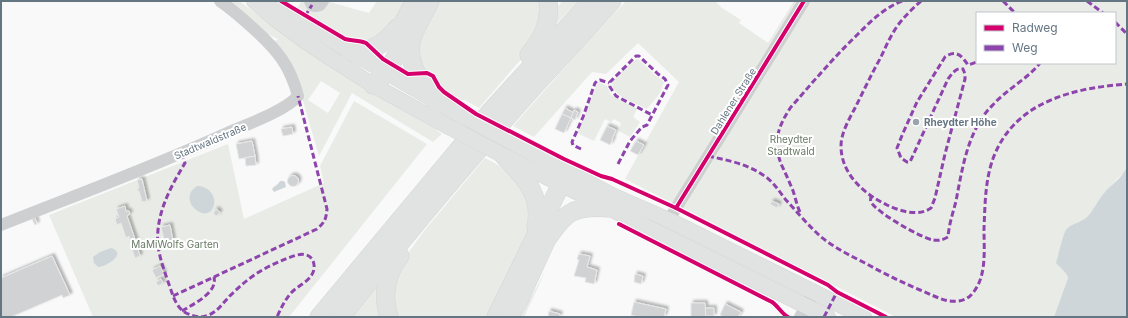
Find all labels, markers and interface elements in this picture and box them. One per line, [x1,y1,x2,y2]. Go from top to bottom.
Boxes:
legend [976,12,1116,64]
text: Radweg [1012,20,1058,35]
text: Weg [1012,40,1038,55]
street label: Dahlener Straße [708,65,758,137]
place label: Rheydter Höhe [924,116,997,129]
marker: Rheydter Höhe [911,117,921,127]
street label: Stadtwaldstraße [172,120,248,162]
park label: Rheydter Stadtwald [767,133,815,157]
park label: MaMiWolfs Garten [131,238,219,250]

